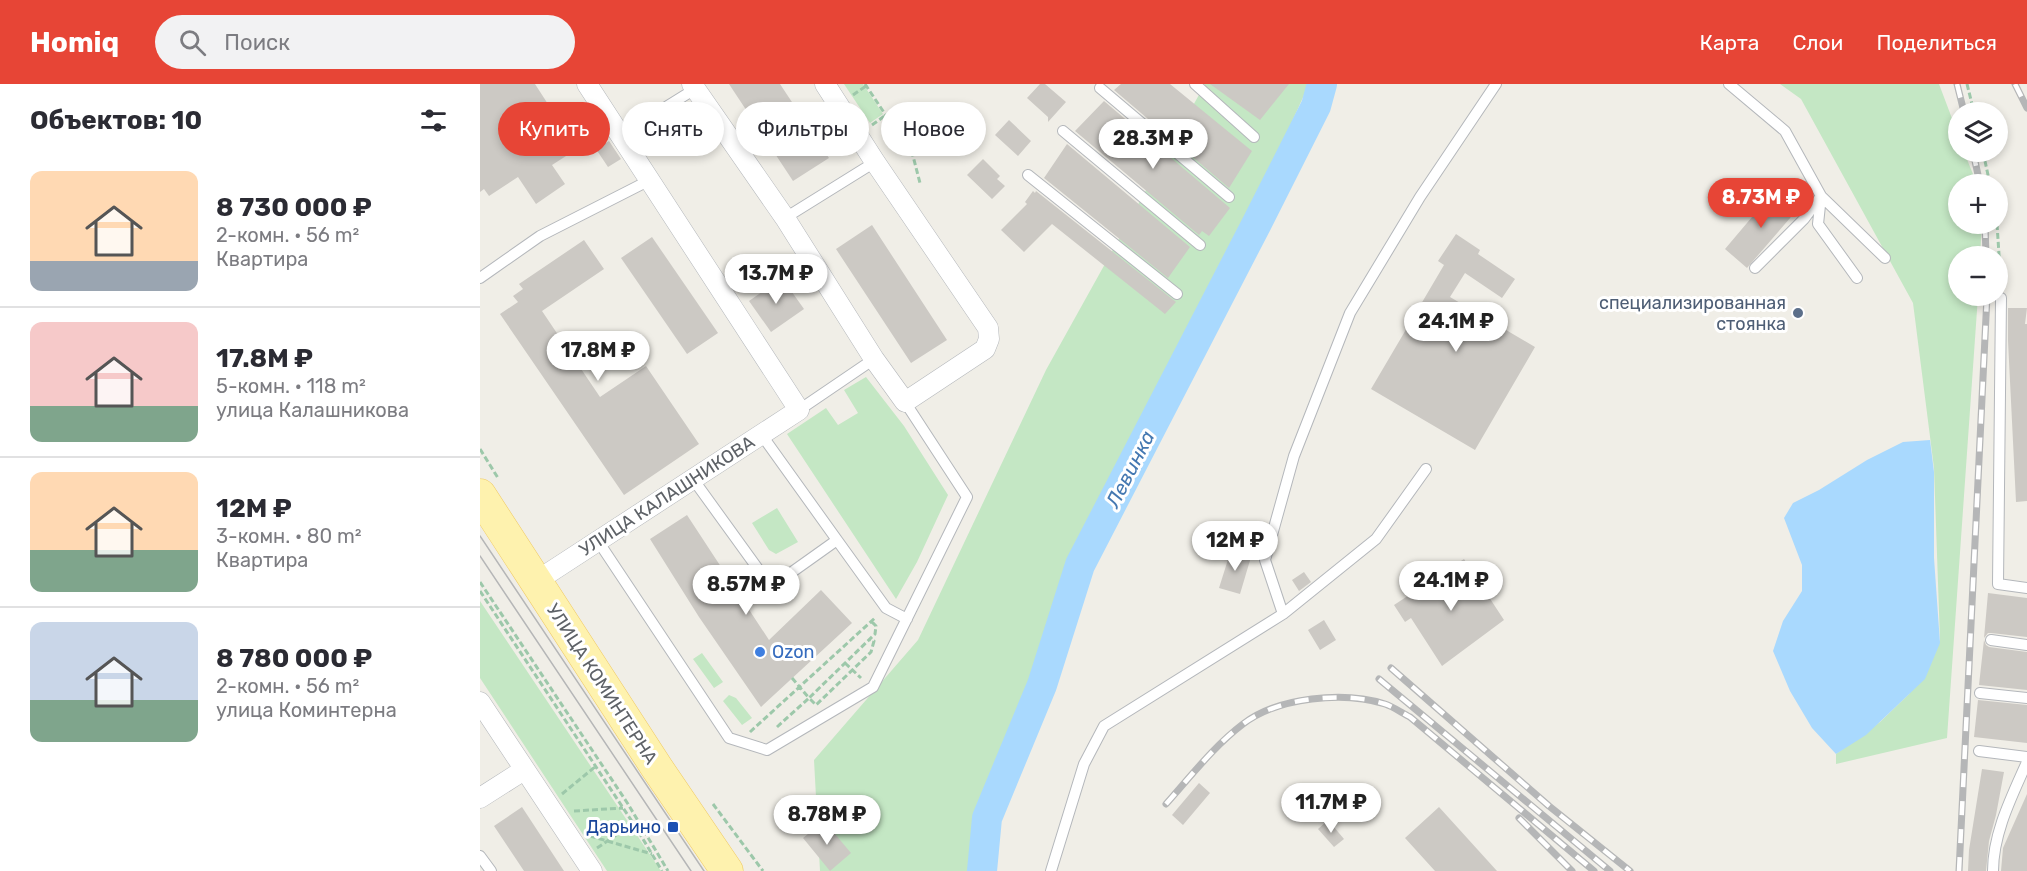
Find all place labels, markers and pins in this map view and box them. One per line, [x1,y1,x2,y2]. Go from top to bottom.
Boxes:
pin: 28.3M ₽ [1098,119,1208,170]
pin: 8.73M ₽ [1706,178,1816,229]
pin: 13.7M ₽ [721,254,831,305]
place label: специализированная стоянка [1599,292,1786,335]
pin: 24.1M ₽ [1401,302,1511,353]
marker: специализированная стоянка [1791,306,1805,320]
pin: 17.8M ₽ [543,331,653,382]
pin: 12M ₽ [1193,521,1277,572]
pin: 24.1M ₽ [1396,561,1506,612]
pin: 8.57M ₽ [691,565,801,616]
place label: Ozon [772,641,814,663]
marker: Ozon [753,645,767,659]
pin: 11.7M ₽ [1276,783,1386,834]
pin: 8.78M ₽ [772,795,882,846]
place label: Дарьино [586,816,661,838]
marker: Дарьино [666,820,680,834]

